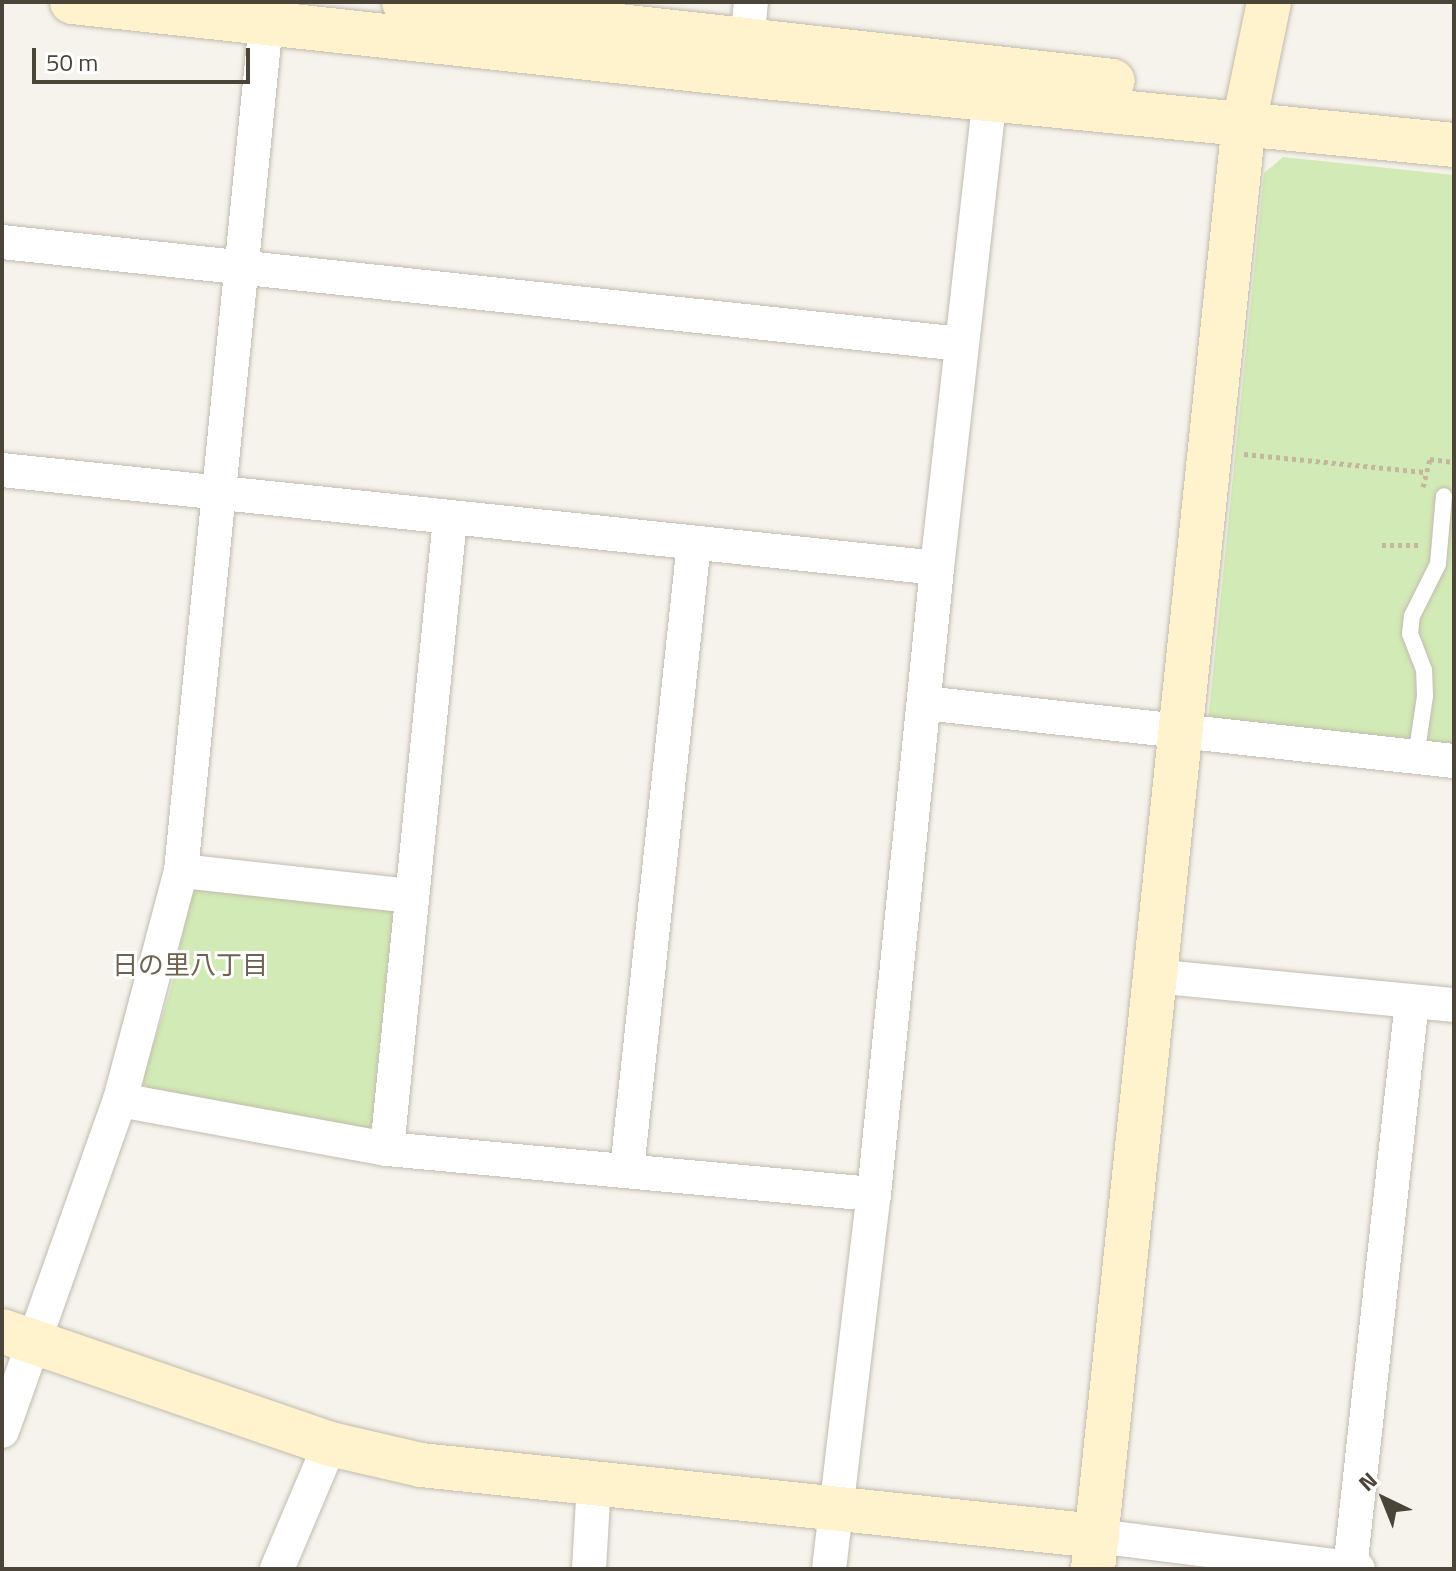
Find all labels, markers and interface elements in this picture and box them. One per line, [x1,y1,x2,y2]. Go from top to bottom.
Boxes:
scale bar [36,32,254,82]
text: 50 m [46,44,98,80]
district label: 日の里八丁目 [112,949,268,981]
north arrow [1344,1459,1424,1539]
text: N [1350,1464,1385,1499]

